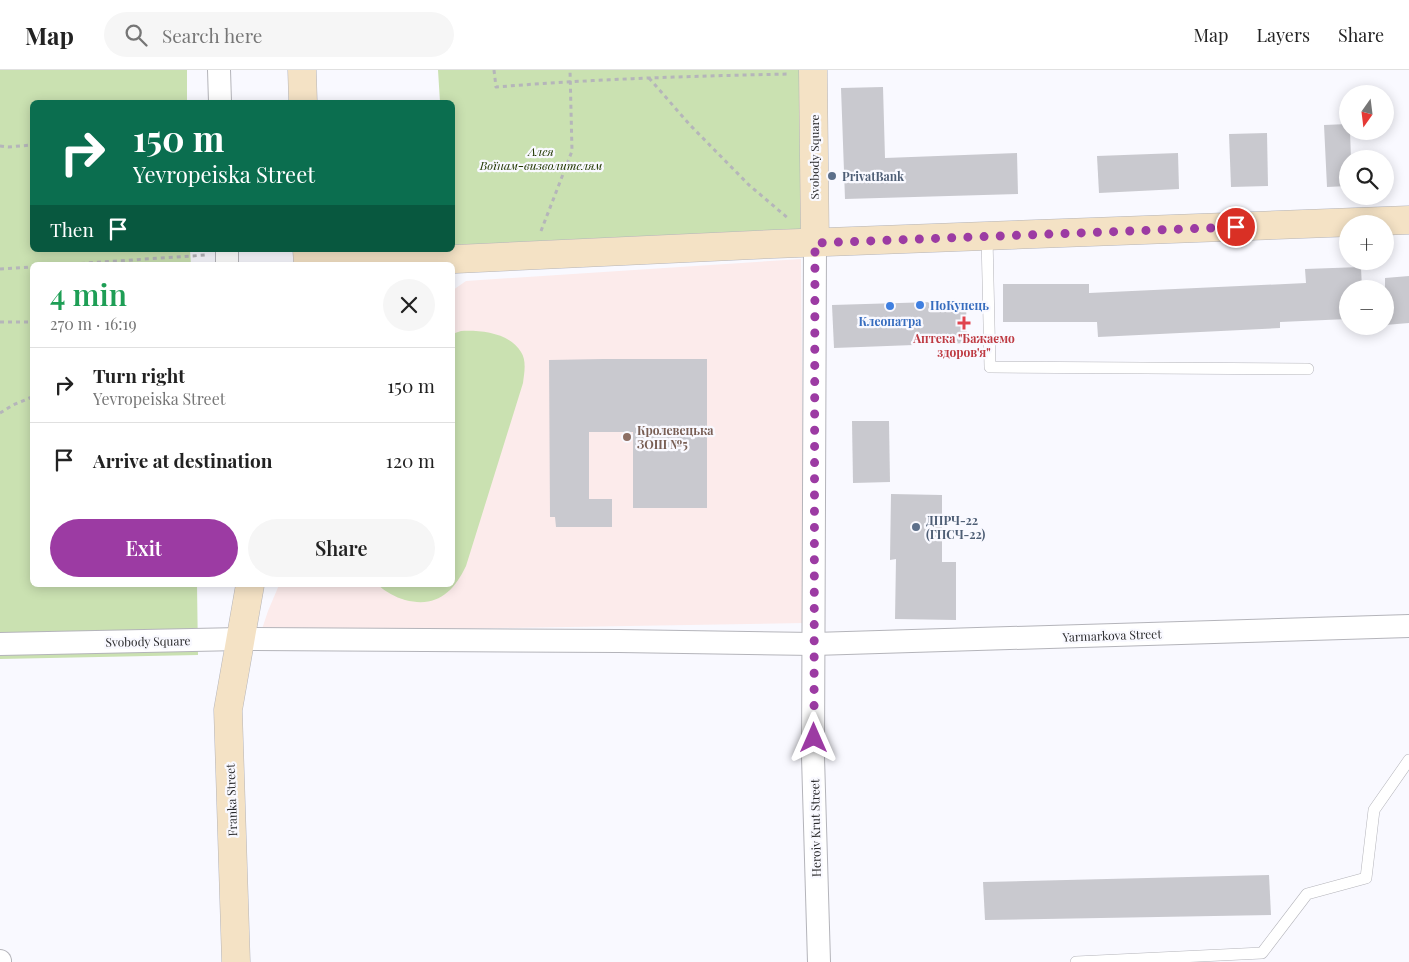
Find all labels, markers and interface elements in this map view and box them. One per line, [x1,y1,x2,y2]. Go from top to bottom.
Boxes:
search box [104,12,454,57]
text: Map [25,19,74,51]
icon: search [122,21,150,49]
text: Search here [162,22,262,48]
text: Map [1193,23,1228,47]
text: Layers [1256,23,1310,47]
text: Share [1338,23,1384,47]
north arrow [1339,85,1394,140]
map controls [1339,85,1394,335]
text: 150 m [133,114,224,161]
street label: Svobody Square [806,114,822,200]
icon: right [50,120,115,185]
park label: Алея Воїнам-визволителям [479,143,603,173]
button: search [1339,150,1394,205]
text: Yevropeiska Street [133,159,315,189]
place label: PrivatBank [842,168,905,184]
marker: PrivatBank [826,170,838,182]
pin [1215,206,1257,248]
icon: arrive [1222,213,1250,241]
icon: arrive [104,215,132,243]
button: + [1339,215,1394,270]
text: Then [50,216,94,242]
text: 4 min [50,274,127,314]
button: close [383,279,435,331]
button: − [1339,280,1394,335]
place label: ПоКупець [930,297,989,313]
marker: ПоКупець [914,299,926,311]
marker: Клеопатра [884,300,896,312]
text: 270 m · 16:19 [50,313,137,334]
place label: Клеопатра [858,313,922,329]
marker: Аптека "Бажаємо здоров'я" [958,317,970,329]
place label: Аптека "Бажаємо здоров'я" [912,330,1015,360]
text: Turn right [93,362,185,388]
icon: right [50,371,78,399]
text: 150 m [387,372,435,398]
text: Yevropeiska Street [93,388,225,409]
place label: Кролевецька ЗОШ №5 [637,422,714,452]
marker: Кролевецька ЗОШ №5 [621,431,633,443]
icon: arrive [50,446,78,474]
text: Arrive at destination [93,447,273,473]
text: 120 m [386,447,435,473]
place label: ДПРЧ-22 (ГПСЧ-22) [926,512,985,542]
button: Exit [50,519,238,577]
button: Share [248,519,435,577]
marker: ДПРЧ-22 (ГПСЧ-22) [910,521,922,533]
street label: Yarmarkova Street [1061,625,1162,645]
street label: Svobody Square [105,632,191,650]
position arrow [787,711,839,763]
street label: Franka Street [222,763,240,837]
street label: Heroiv Krut Street [806,778,824,877]

